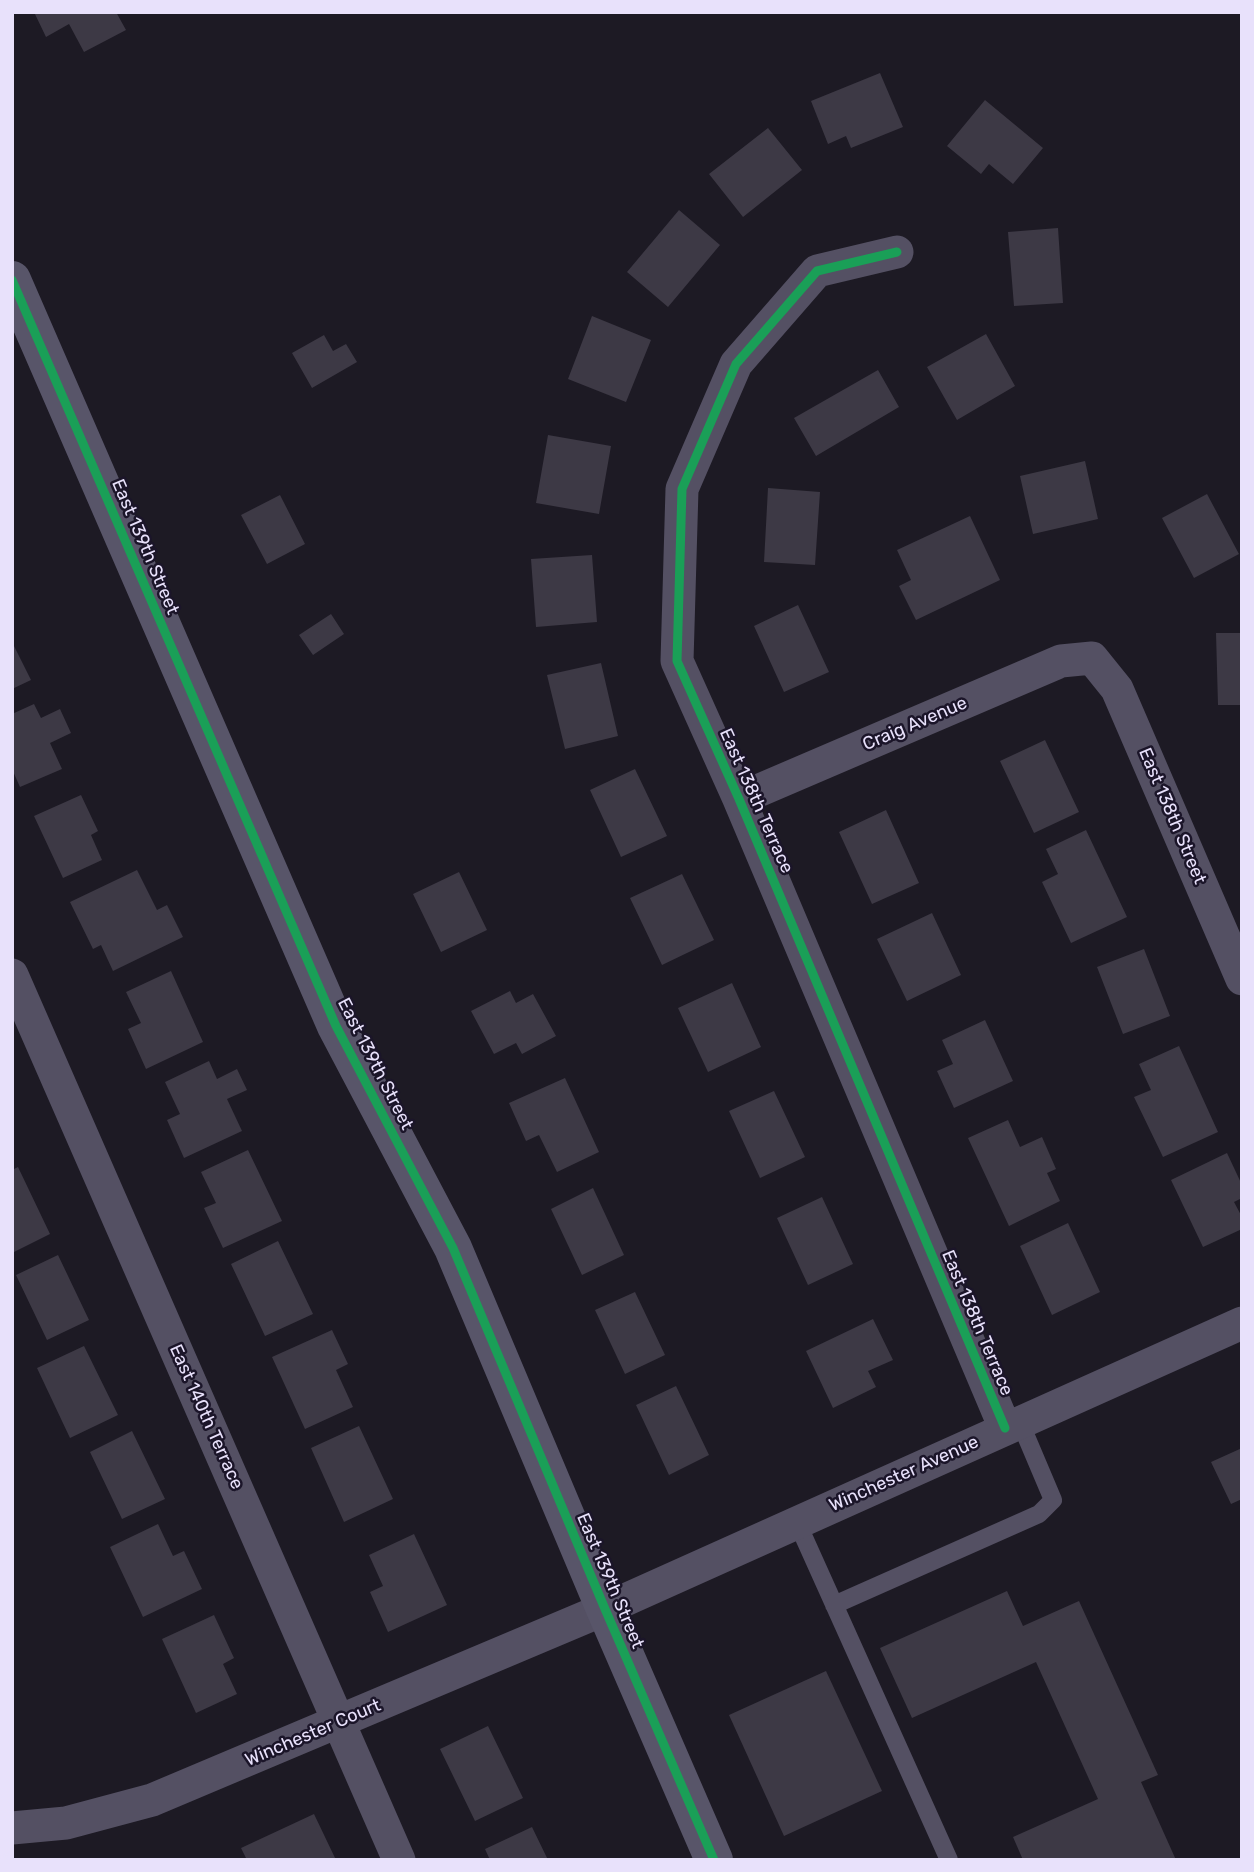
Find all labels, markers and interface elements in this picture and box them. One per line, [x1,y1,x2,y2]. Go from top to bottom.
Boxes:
street label: East 139th Street [107,476,183,618]
street label: Craig Avenue [860,692,970,756]
street label: East 138th Terrace [714,725,798,877]
street label: East 138th Street [1134,745,1210,887]
street label: East 139th Street [332,994,418,1134]
street label: East 138th Terrace [937,1247,1017,1399]
street label: East 140th Terrace [164,1341,248,1493]
street label: Winchester Avenue [826,1431,982,1517]
street label: East 139th Street [572,1510,648,1652]
street label: Winchester Court [242,1695,384,1771]

